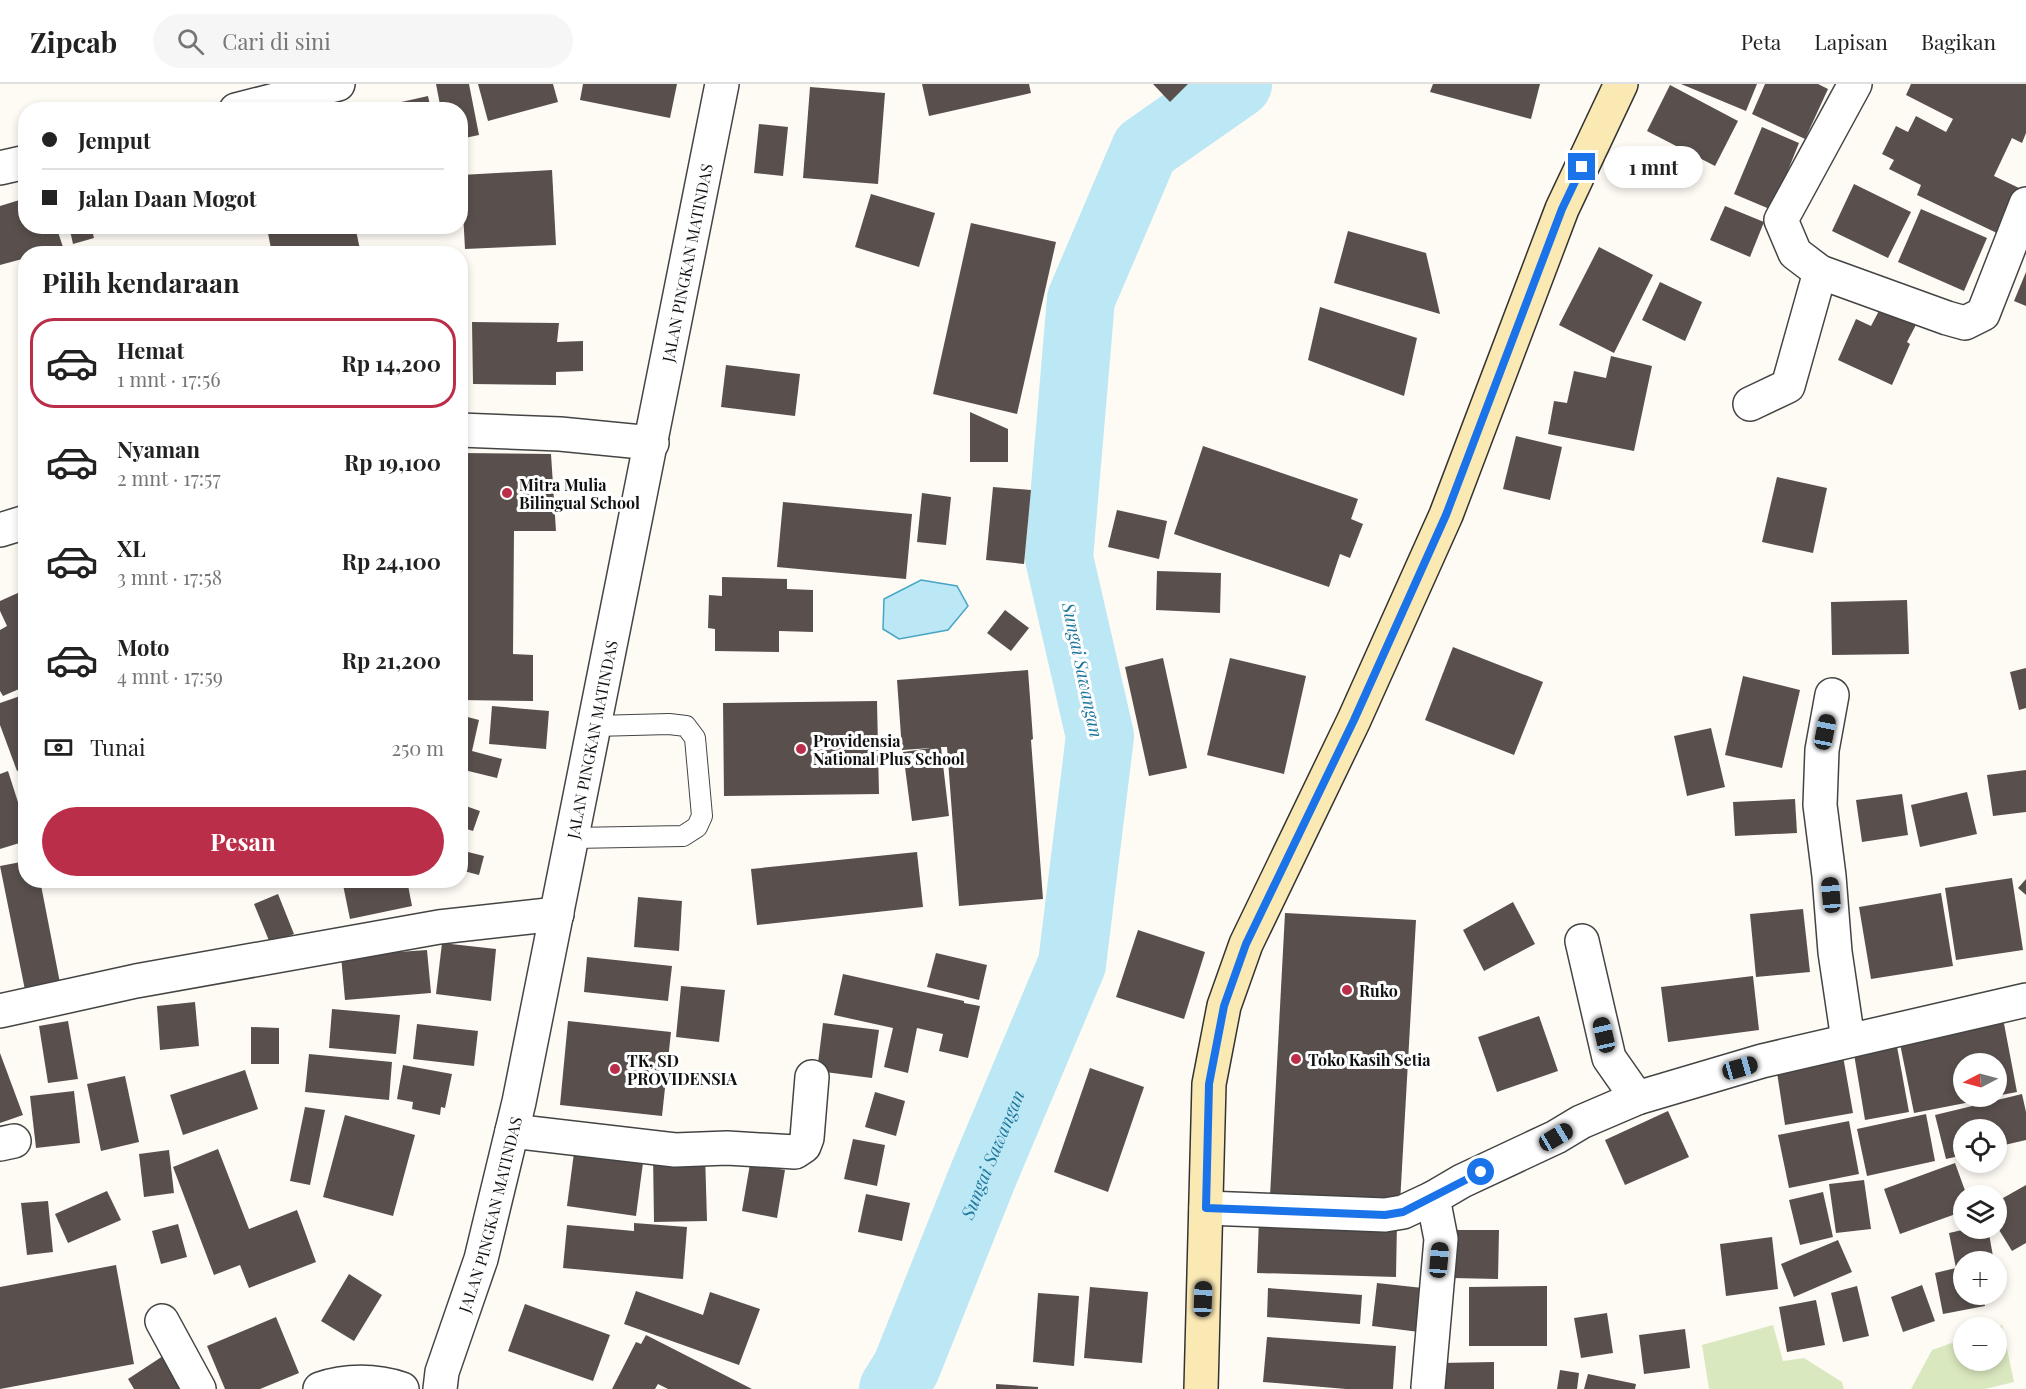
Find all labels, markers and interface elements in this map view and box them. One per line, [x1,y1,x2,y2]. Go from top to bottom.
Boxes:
search box [153,14,573,68]
text: Zipcab [30,23,117,60]
icon: search [174,25,207,58]
text: Cari di sini [222,26,331,56]
text: Peta [1741,27,1781,55]
text: Lapisan [1814,27,1888,55]
text: Bagikan [1921,27,1996,55]
text: Jemput [78,125,151,155]
callout: 1 mnt [1603,146,1702,188]
route end [1568,153,1595,180]
text: 1 mnt [1629,153,1678,180]
street label: JALAN PINGKAN MATINDAS [656,162,716,365]
text: Jalan Daan Mogot [78,183,257,213]
text: Pilih kendaraan [42,264,240,300]
text: Hemat [117,335,184,365]
icon: car [45,336,99,390]
text: Rp 14,200 [342,348,441,378]
text: 1 mnt · 17:56 [117,365,221,392]
text: Nyaman [117,434,200,464]
icon: car [45,435,99,489]
text: Rp 19,100 [344,447,441,477]
text: 2 mnt · 17:57 [117,464,221,491]
place label: Mitra Mulia Bilingual School [519,474,640,513]
marker: Mitra Mulia Bilingual School [500,486,514,500]
text: XL [117,533,146,563]
icon: car [45,534,99,588]
text: Rp 24,100 [342,546,441,576]
text: 3 mnt · 17:58 [117,563,222,590]
water label: Sungai Sawangan [1057,599,1109,740]
text: Moto [117,632,170,662]
icon: car [45,633,99,687]
street label: JALAN PINGKAN MATINDAS [561,638,621,841]
text: Rp 21,200 [342,645,441,675]
text: 4 mnt · 17:59 [117,662,223,689]
car [1813,713,1837,751]
place label: Providensia National Plus School [813,730,965,769]
icon: cash [42,731,75,764]
text: Tunai [90,732,145,762]
text: 250 m [391,734,444,761]
marker: Providensia National Plus School [794,742,808,756]
button: Pesan [42,807,444,876]
car [1820,876,1842,914]
place label: Ruko [1359,980,1398,1001]
marker: Ruko [1340,983,1354,997]
car [1591,1015,1617,1055]
place label: Toko Kasih Setia [1308,1049,1431,1070]
place label: TK, SD PROVIDENSIA [627,1050,738,1089]
marker: Toko Kasih Setia [1289,1052,1303,1066]
north arrow [1953,1053,2007,1107]
map controls [1953,1053,2007,1371]
car [1720,1054,1760,1082]
marker: TK, SD PROVIDENSIA [608,1062,622,1076]
water label: Sungai Sawangan [954,1086,1030,1224]
street label: JALAN PINGKAN MATINDAS [453,1114,526,1316]
button: locate [1953,1119,2007,1173]
car [1536,1120,1576,1154]
route start [1467,1158,1494,1185]
button: layers [1953,1185,2007,1239]
car [1428,1241,1450,1279]
button: + [1953,1251,2007,1305]
car [1193,1281,1213,1317]
button: − [1953,1317,2007,1371]

